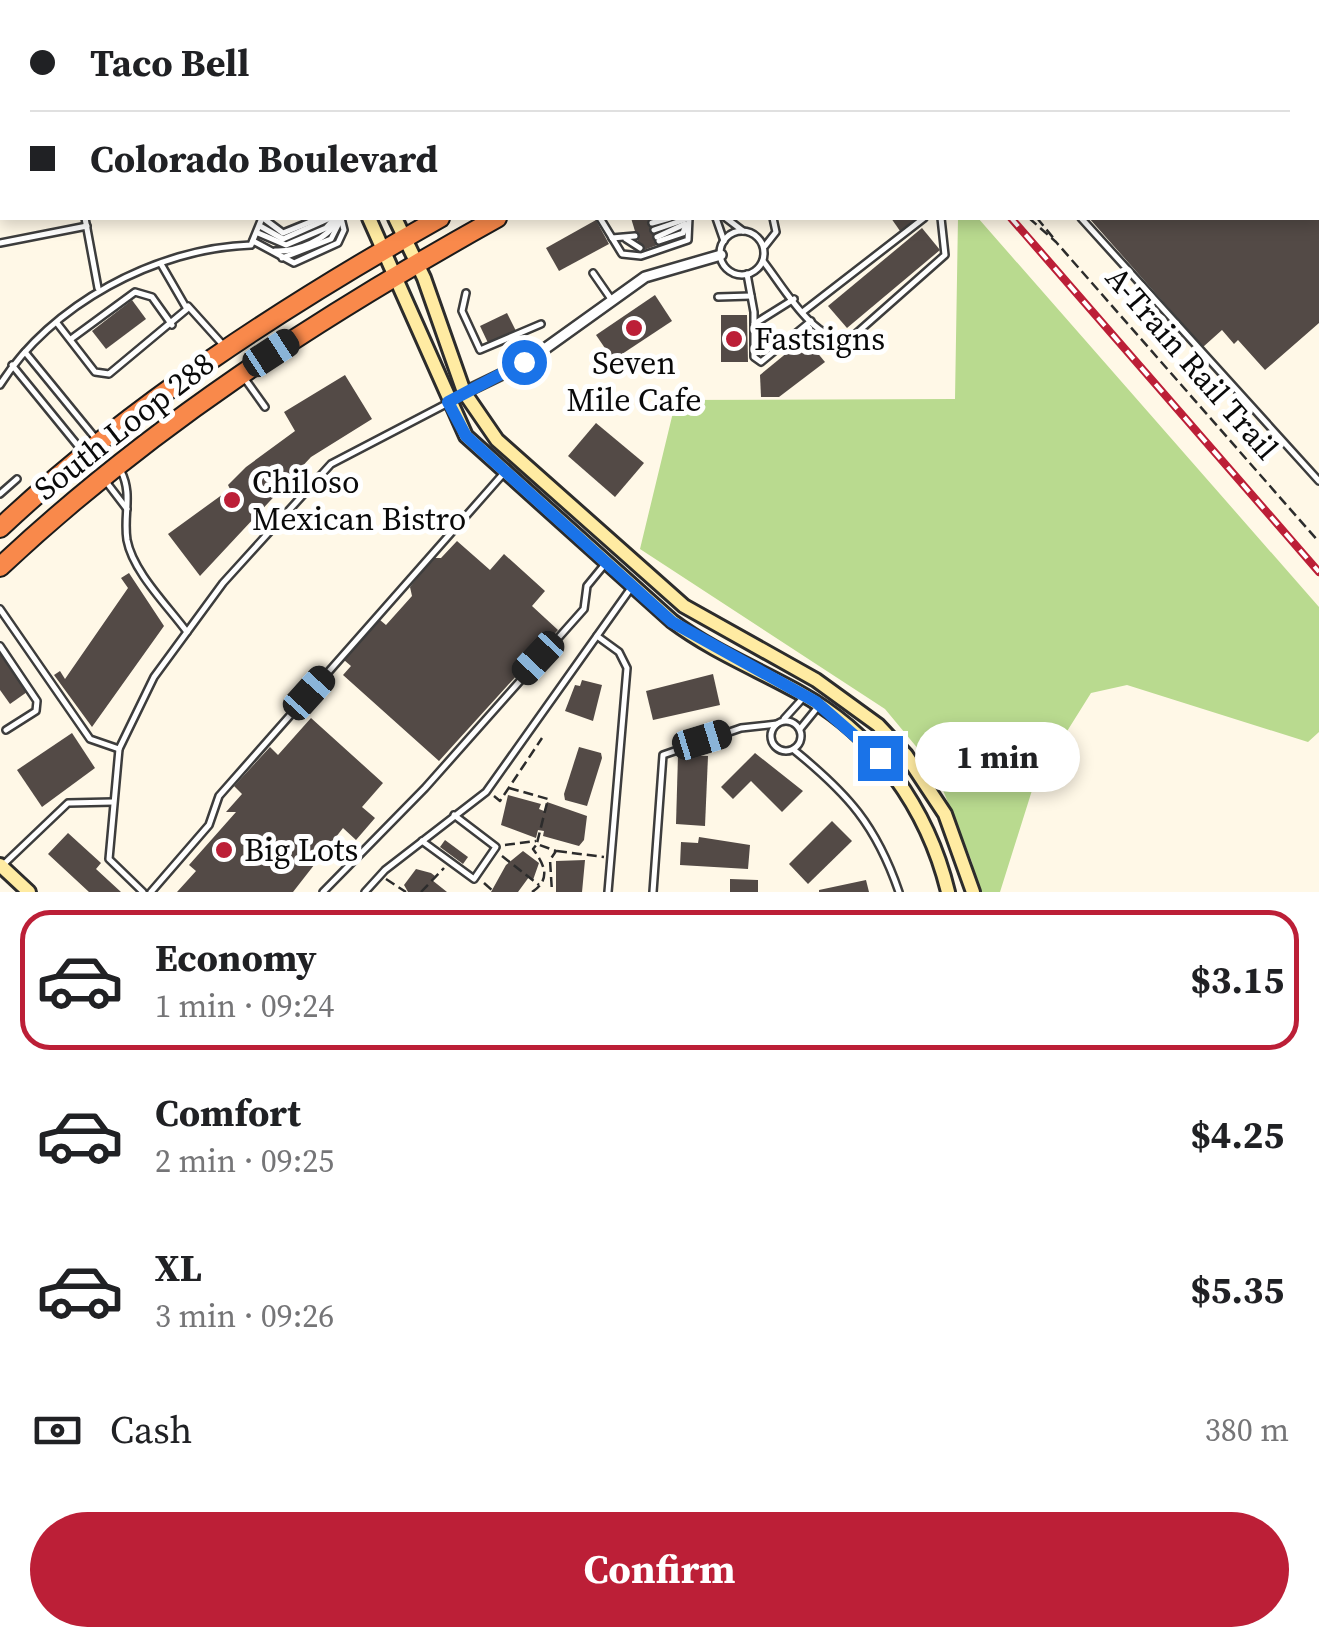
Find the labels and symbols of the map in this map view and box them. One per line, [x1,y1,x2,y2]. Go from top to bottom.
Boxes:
street label: A-Train Rail Trail [1096,257,1288,469]
marker: Seven Mile Cafe [623,317,645,339]
place label: Fastsigns [754,317,885,361]
car [238,324,304,382]
marker: Fastsigns [723,328,745,350]
route start [502,340,547,385]
place label: Seven Mile Cafe [566,341,702,422]
street label: South Loop 288 [25,342,223,510]
place label: Chiloso Mexican Bistro [252,460,466,541]
marker: Chiloso Mexican Bistro [221,489,243,511]
car [507,626,569,690]
car [278,661,340,725]
car [669,717,735,763]
callout: 1 min [915,723,1080,793]
route end [858,736,903,781]
place label: Big Lots [244,828,358,872]
marker: Big Lots [213,839,235,861]

